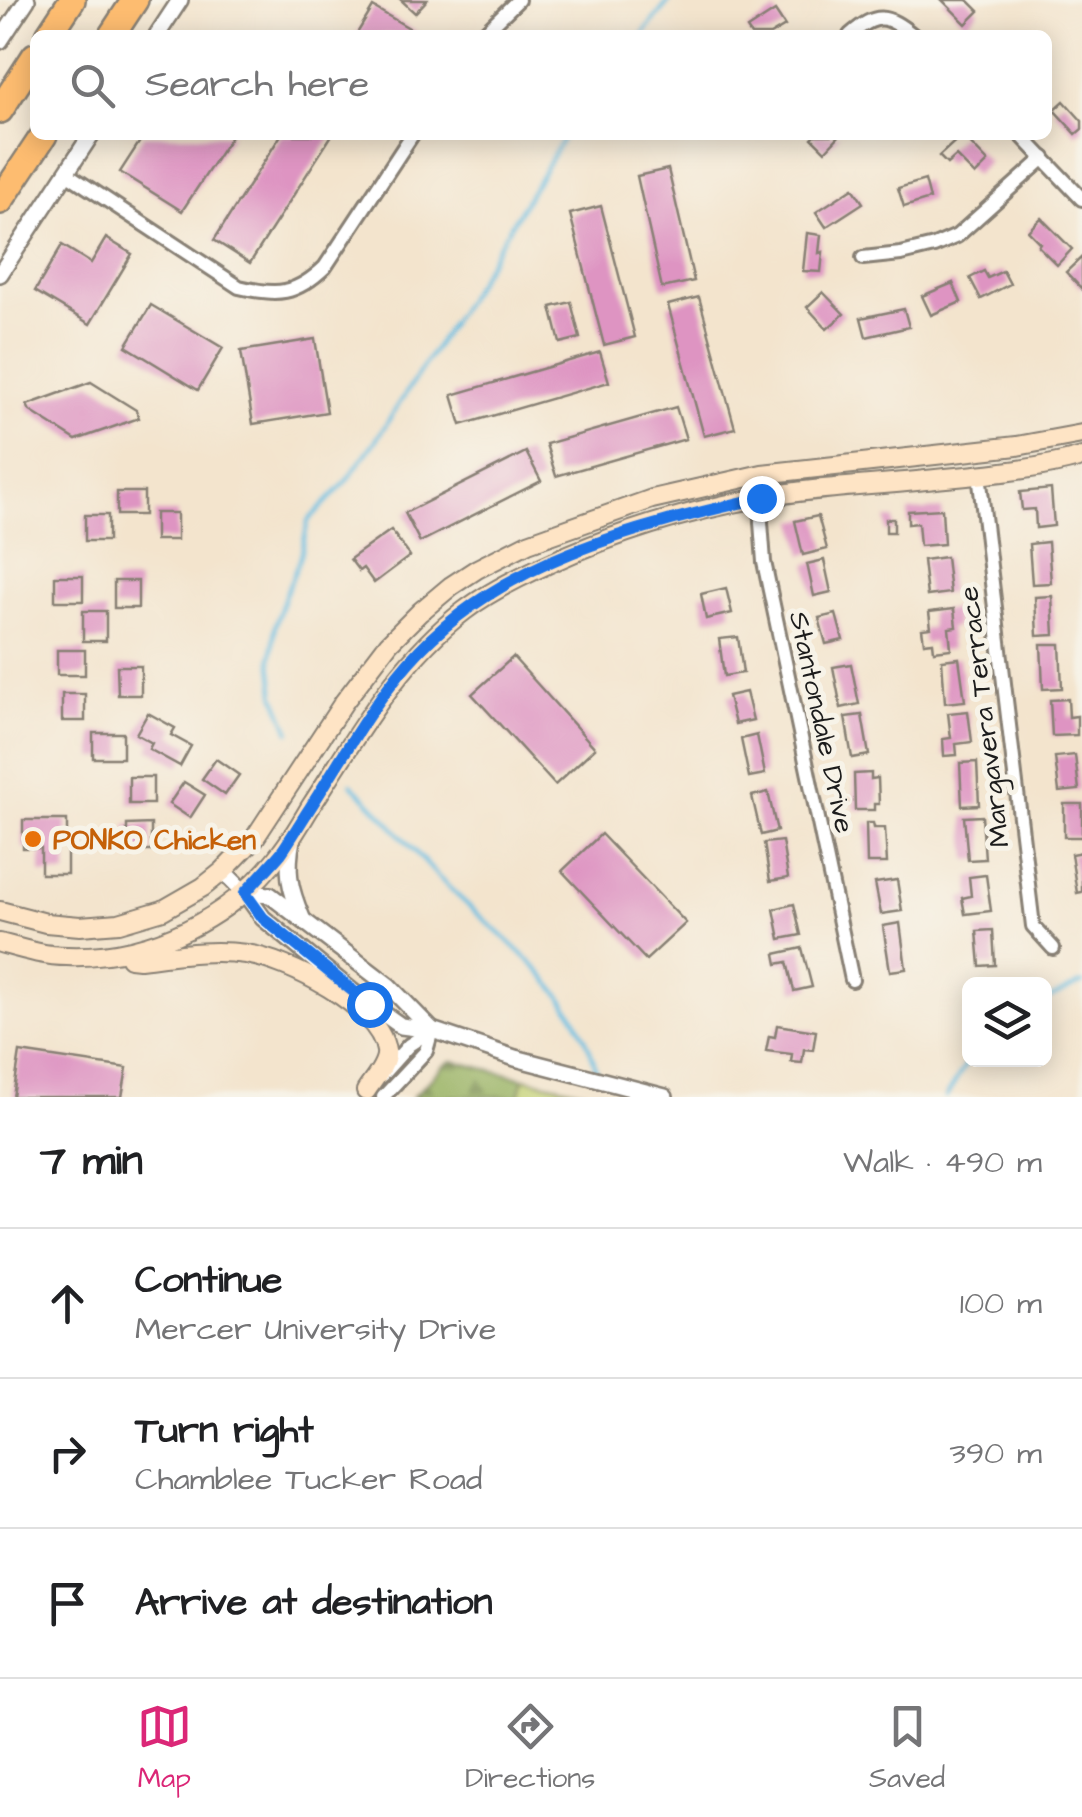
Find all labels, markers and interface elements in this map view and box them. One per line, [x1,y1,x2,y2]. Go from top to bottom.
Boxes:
search box [30,30,1052,140]
icon: search [65,58,120,113]
text: Search here [145,59,369,111]
route end [739,476,785,522]
street label: Margavera Terrace [949,584,1021,850]
street label: Stantondale Drive [779,608,864,837]
place label: PONKO Chicken [53,821,256,860]
marker: PONKO Chicken [22,828,44,850]
map controls [962,977,1052,1067]
button: layers [962,977,1052,1067]
route start [347,982,393,1028]
text: 7 min [40,1133,143,1191]
text: Walk · 490 m [843,1140,1042,1185]
text: Continue [135,1255,282,1307]
icon: ahead [40,1276,95,1331]
text: 100 m [960,1281,1042,1326]
text: Mercer University Drive [135,1307,496,1352]
text: Turn right [135,1405,314,1457]
icon: right [40,1426,95,1481]
text: 390 m [950,1431,1042,1476]
text: Chamblee Tucker Road [135,1457,483,1502]
icon: arrive [40,1576,95,1631]
text: Arrive at destination [135,1577,492,1629]
tab: Map [137,1699,192,1798]
tab: Directions [465,1699,595,1798]
tab: Saved [869,1699,945,1798]

